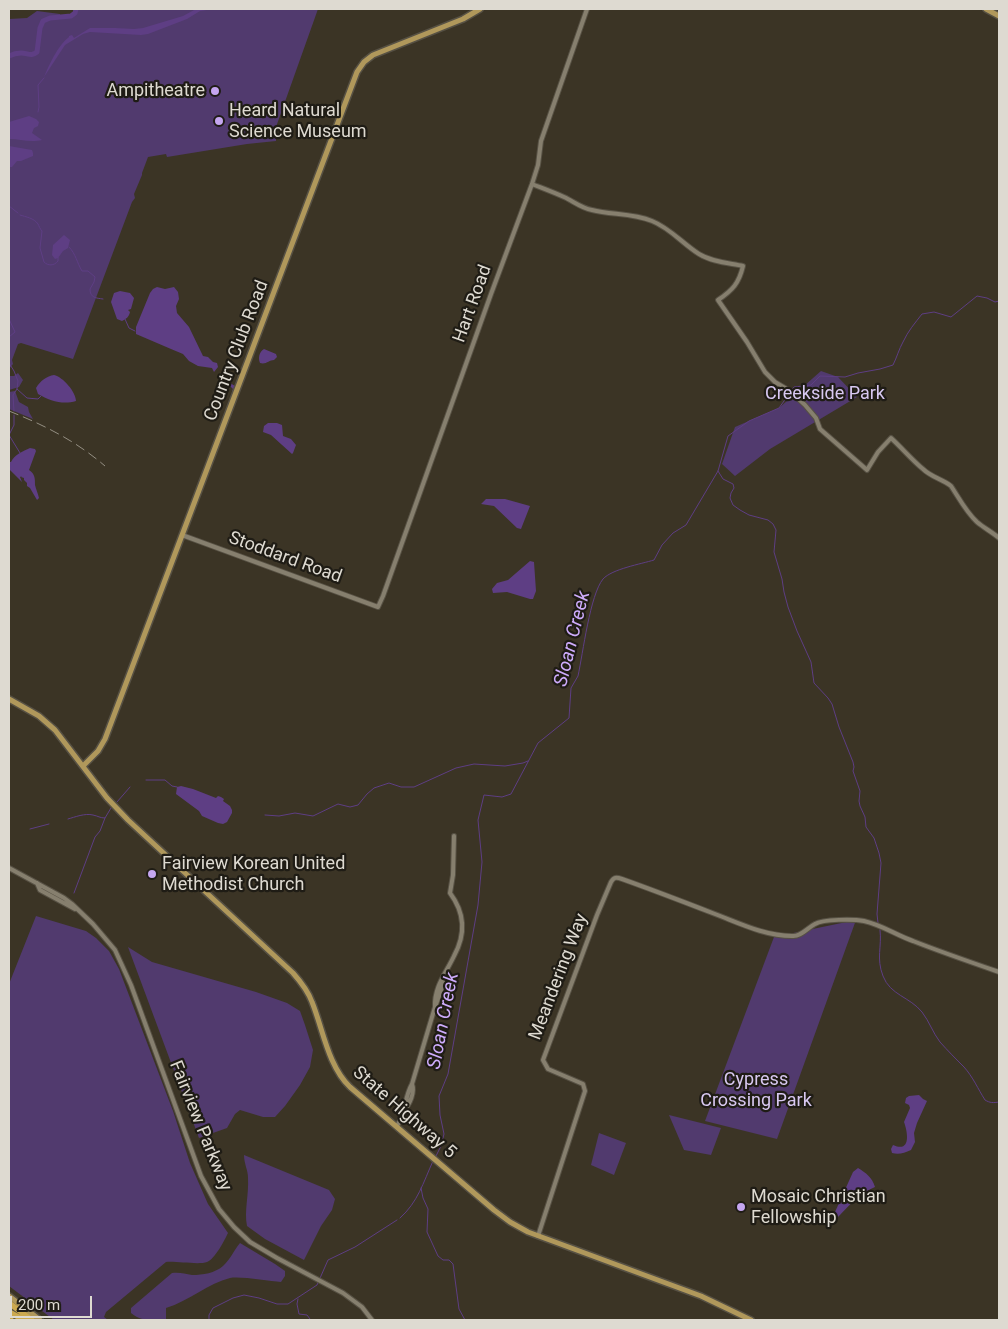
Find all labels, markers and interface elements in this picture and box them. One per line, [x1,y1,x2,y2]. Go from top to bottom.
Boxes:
place label: Ampitheatre [106,80,205,102]
marker: Ampitheatre [209,85,221,97]
place label: Heard Natural Science Museum [229,100,367,142]
marker: Heard Natural Science Museum [213,115,225,127]
street label: Hart Road [449,262,497,346]
street label: Country Club Road [200,278,274,424]
park label: Creekside Park [765,383,885,405]
street label: Stoddard Road [226,528,344,588]
water label: Sloan Creek [550,589,596,689]
place label: Fairview Korean United Methodist Church [162,853,345,896]
marker: Fairview Korean United Methodist Church [146,868,158,880]
street label: Meandering Way [525,911,593,1043]
water label: Sloan Creek [423,971,465,1071]
street label: Fairview Parkway [164,1058,236,1194]
street label: State Highway 5 [348,1062,460,1164]
park label: Cypress Crossing Park [700,1069,812,1112]
place label: Mosaic Christian Fellowship [751,1186,886,1228]
marker: Mosaic Christian Fellowship [735,1201,747,1213]
scale bar [12,1286,95,1318]
text: 200 m [18,1296,60,1314]

